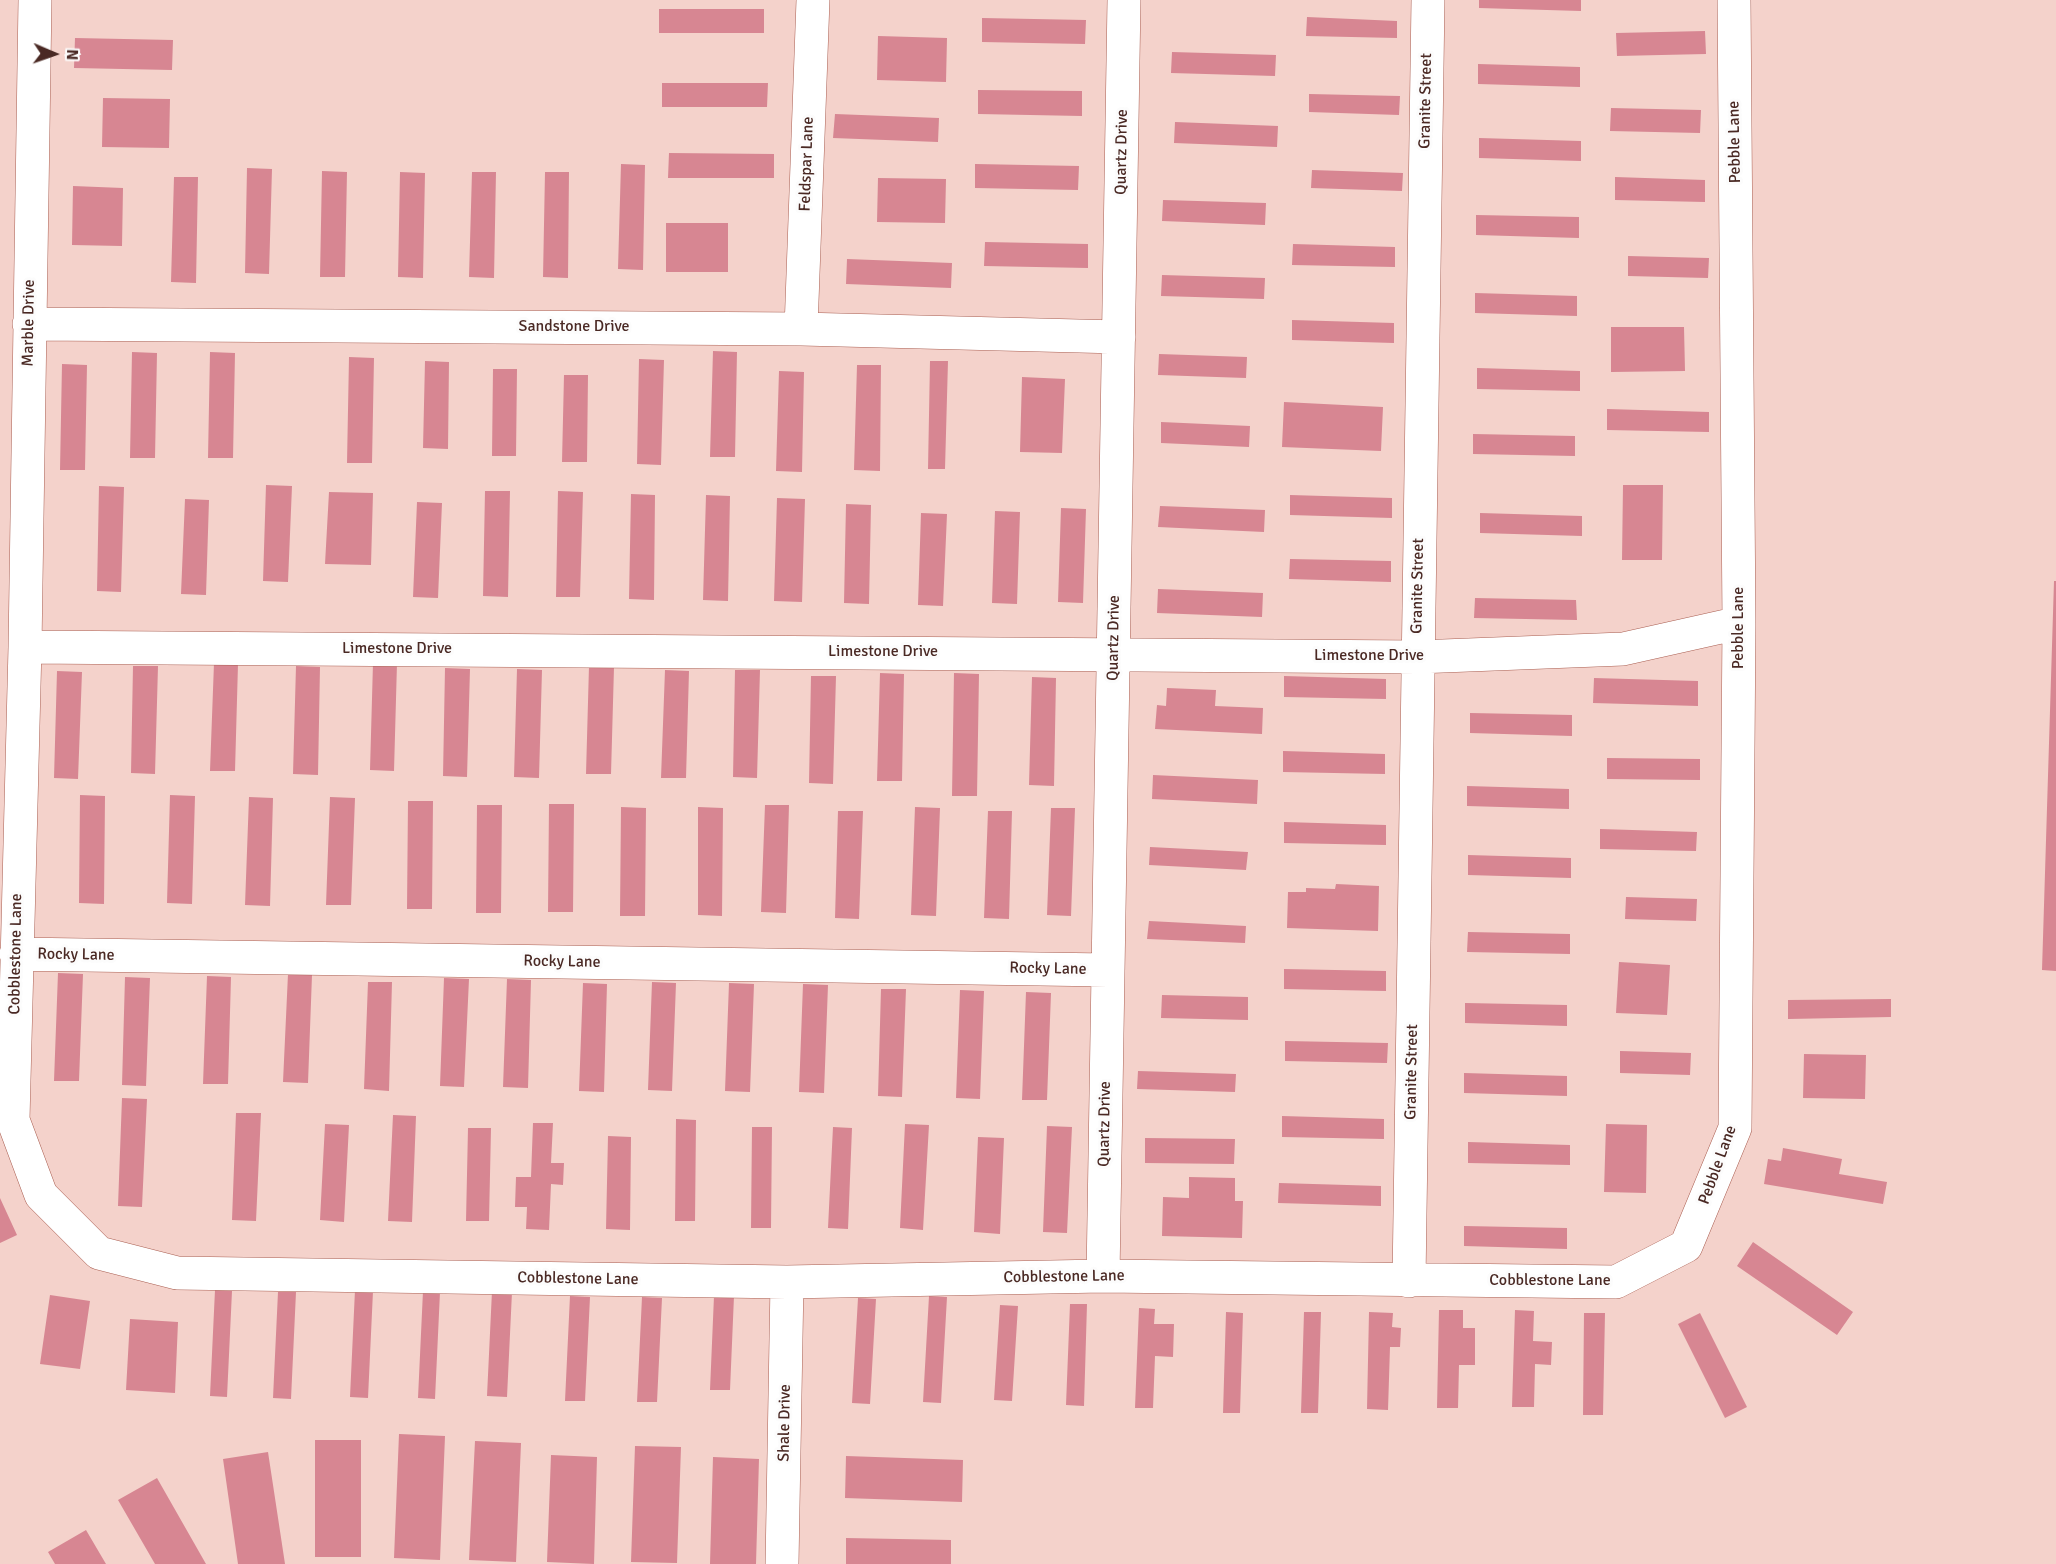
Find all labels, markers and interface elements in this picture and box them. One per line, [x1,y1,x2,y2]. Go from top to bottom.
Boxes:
north arrow [24,24,84,84]
text: N [62,49,82,61]
street label: Granite Street [1416,53,1436,149]
street label: Pebble Lane [1725,101,1745,183]
street label: Quartz Drive [1112,109,1132,195]
street label: Feldspar Lane [796,116,818,212]
street label: Marble Drive [19,279,39,367]
street label: Sandstone Drive [518,317,630,337]
street label: Granite Street [1408,538,1428,634]
street label: Pebble Lane [1729,587,1749,669]
street label: Quartz Drive [1104,595,1124,681]
street label: Limestone Drive [342,639,452,659]
street label: Limestone Drive [828,642,938,662]
street label: Limestone Drive [1314,646,1424,666]
street label: Cobblestone Lane [5,893,27,1015]
street label: Rocky Lane [37,945,115,965]
street label: Rocky Lane [523,952,601,972]
street label: Rocky Lane [1009,959,1087,979]
street label: Granite Street [1402,1024,1422,1120]
street label: Quartz Drive [1095,1081,1115,1167]
street label: Pebble Lane [1695,1123,1741,1207]
street label: Cobblestone Lane [1003,1266,1125,1288]
street label: Cobblestone Lane [517,1268,639,1290]
street label: Cobblestone Lane [1489,1271,1611,1291]
street label: Shale Drive [775,1384,795,1462]

